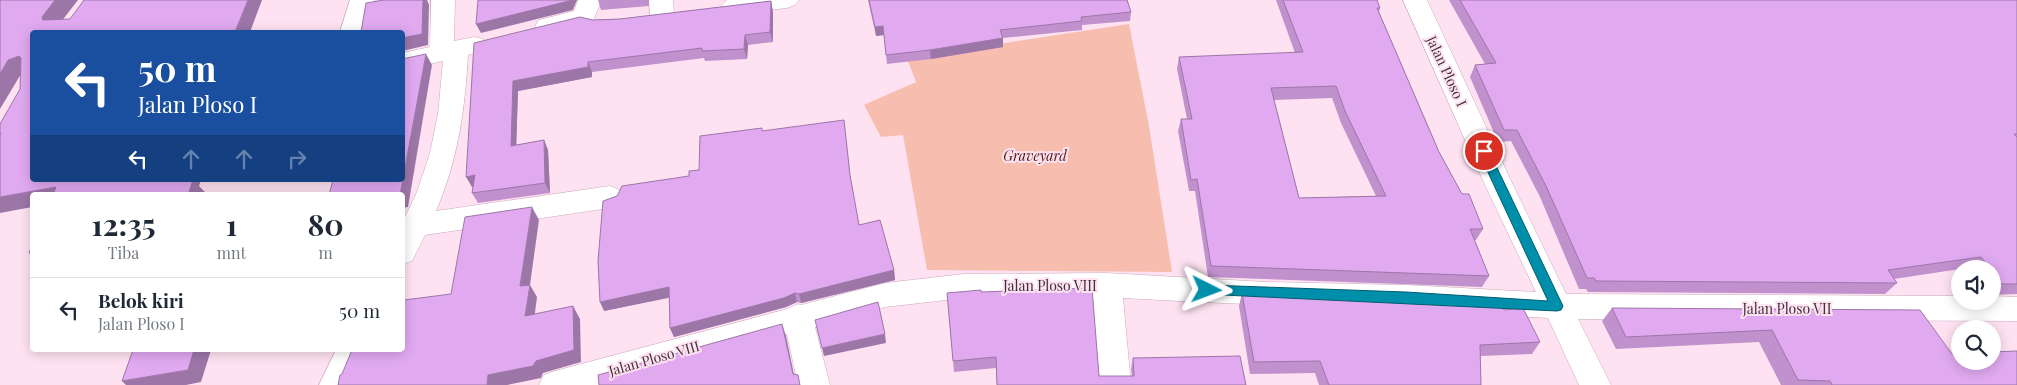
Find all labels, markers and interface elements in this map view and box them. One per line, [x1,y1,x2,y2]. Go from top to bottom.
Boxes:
street label: Jalan Ploso I [1422,32,1472,110]
text: 50 m [138,44,216,91]
icon: left [55,50,120,115]
text: Jalan Ploso I [138,89,257,119]
pin [1463,130,1505,172]
icon: arrive [1470,137,1498,165]
icon: left [124,145,152,173]
icon: ahead [177,145,205,173]
icon: ahead [230,145,258,173]
icon: right [283,145,311,173]
park label: Graveyard [1003,146,1067,165]
text: 12:35 [91,204,156,244]
text: 1 [226,204,237,244]
text: 80 [308,204,344,244]
text: Tiba [108,242,139,263]
text: mnt [217,242,246,263]
text: m [319,242,333,263]
map controls [1951,260,2001,370]
button: sound [1951,260,2001,310]
position arrow [1180,263,1232,315]
street label: Jalan Ploso VIII [1002,276,1097,295]
text: Belok kiri [98,287,184,313]
icon: left [55,296,83,324]
text: 50 m [339,297,380,323]
street label: Jalan Ploso VII [1742,299,1832,318]
text: Jalan Ploso I [98,313,185,334]
button: search [1951,320,2001,370]
street label: Jalan Ploso VIII [605,336,702,380]

